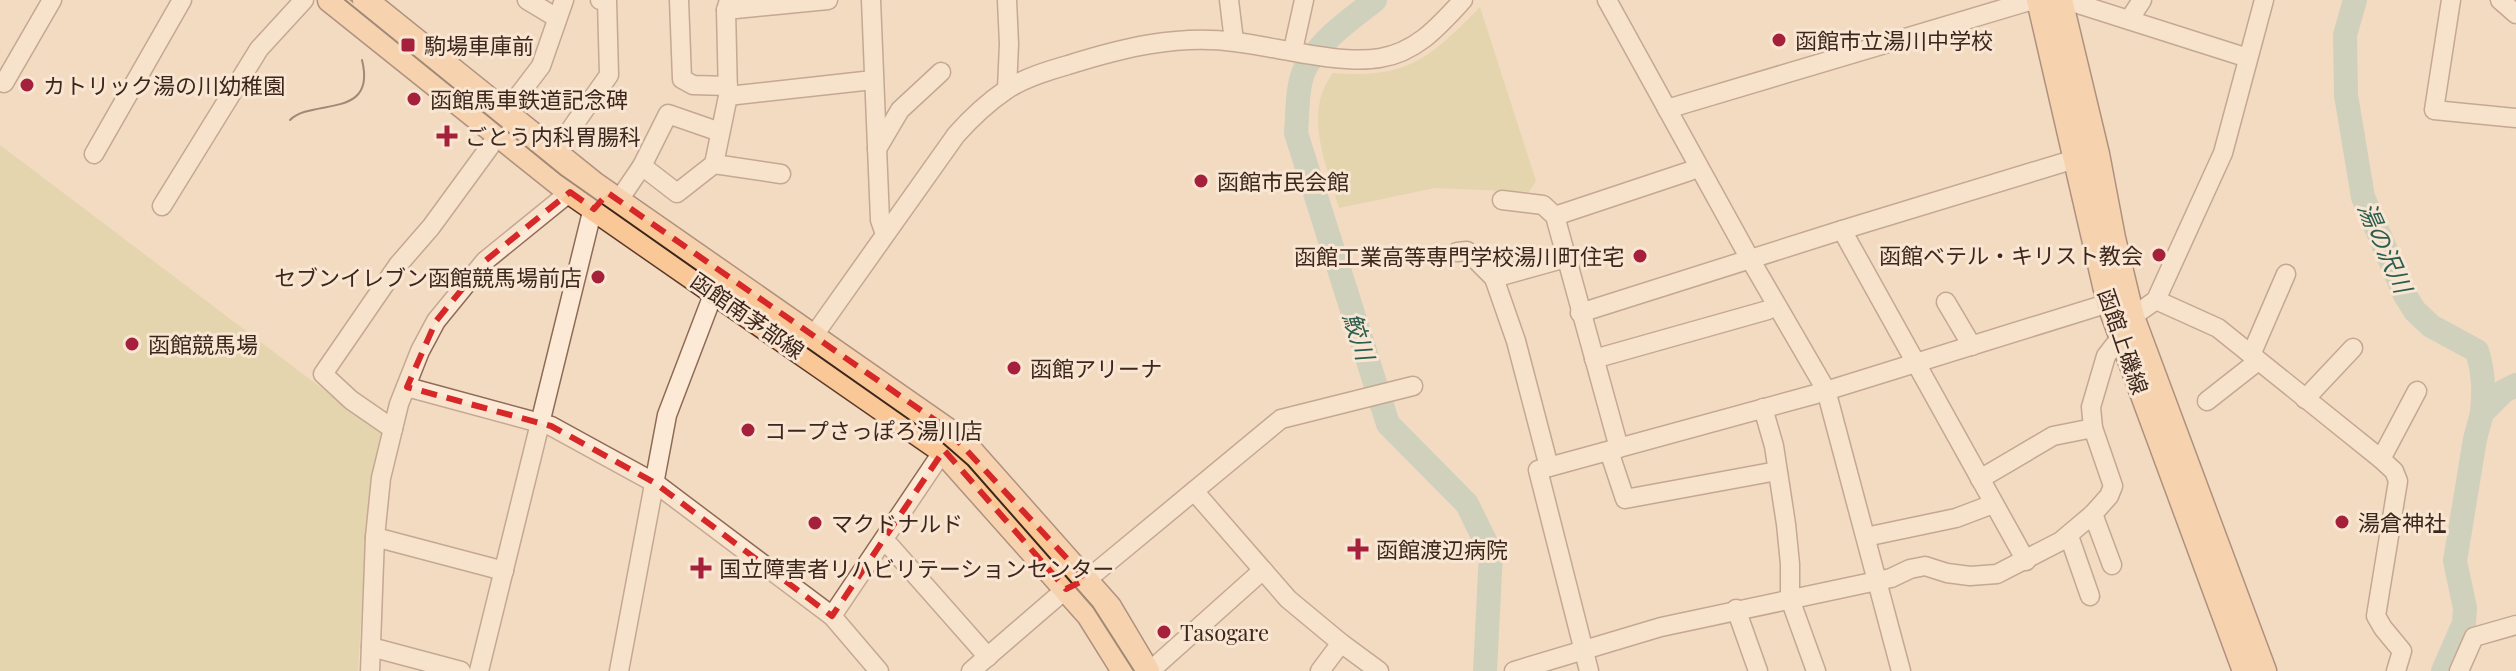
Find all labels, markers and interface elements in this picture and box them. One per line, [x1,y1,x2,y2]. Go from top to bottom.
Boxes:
place label: 函館市立湯川中学校 [1795,25,1993,55]
place label: 駒場車庫前 [424,30,534,60]
marker: 函館市立湯川中学校 [1770,31,1788,49]
marker: 駒場車庫前 [399,36,417,54]
place label: カトリック湯の川幼稚園 [43,70,285,100]
marker: カトリック湯の川幼稚園 [18,76,36,94]
place label: 函館馬車鉄道記念碑 [430,84,628,114]
marker: 函館馬車鉄道記念碑 [405,90,423,108]
place label: ごとう内科胃腸科 [465,121,641,151]
marker: ごとう内科胃腸科 [436,125,458,147]
place label: 函館市民会館 [1217,166,1349,196]
marker: 函館市民会館 [1192,172,1210,190]
water label: 湯の沢川 [2352,197,2421,300]
place label: 函館ベテル・キリスト教会 [1879,240,2143,270]
place label: 函館工業高等専門学校湯川町住宅 [1294,241,1624,271]
marker: 函館ベテル・キリスト教会 [2150,246,2168,264]
marker: 函館工業高等専門学校湯川町住宅 [1631,247,1649,265]
place label: セブンイレブン函館競馬場前店 [274,262,582,292]
street label: 函館南茅部線 [685,265,811,365]
marker: セブンイレブン函館競馬場前店 [589,268,607,286]
street label: 函館上磯線 [2092,284,2156,398]
water label: 鮫川 [1337,308,1384,367]
place label: 函館競馬場 [148,329,258,359]
marker: 函館競馬場 [123,335,141,353]
place label: 函館アリーナ [1030,353,1162,383]
marker: 函館アリーナ [1005,359,1023,377]
place label: コープさっぽろ湯川店 [764,415,983,445]
marker: コープさっぽろ湯川店 [739,421,757,439]
place label: 湯倉神社 [2358,507,2446,537]
place label: マクドナルド [831,508,963,538]
marker: 湯倉神社 [2333,513,2351,531]
marker: マクドナルド [806,514,824,532]
place label: 函館渡辺病院 [1376,534,1508,564]
marker: 函館渡辺病院 [1347,538,1369,560]
place label: 国立障害者リハビリテーションセンター [719,553,1115,583]
marker: 国立障害者リハビリテーションセンター [690,557,712,579]
place label: Tasogare [1180,617,1269,647]
marker: Tasogare [1155,623,1173,641]

